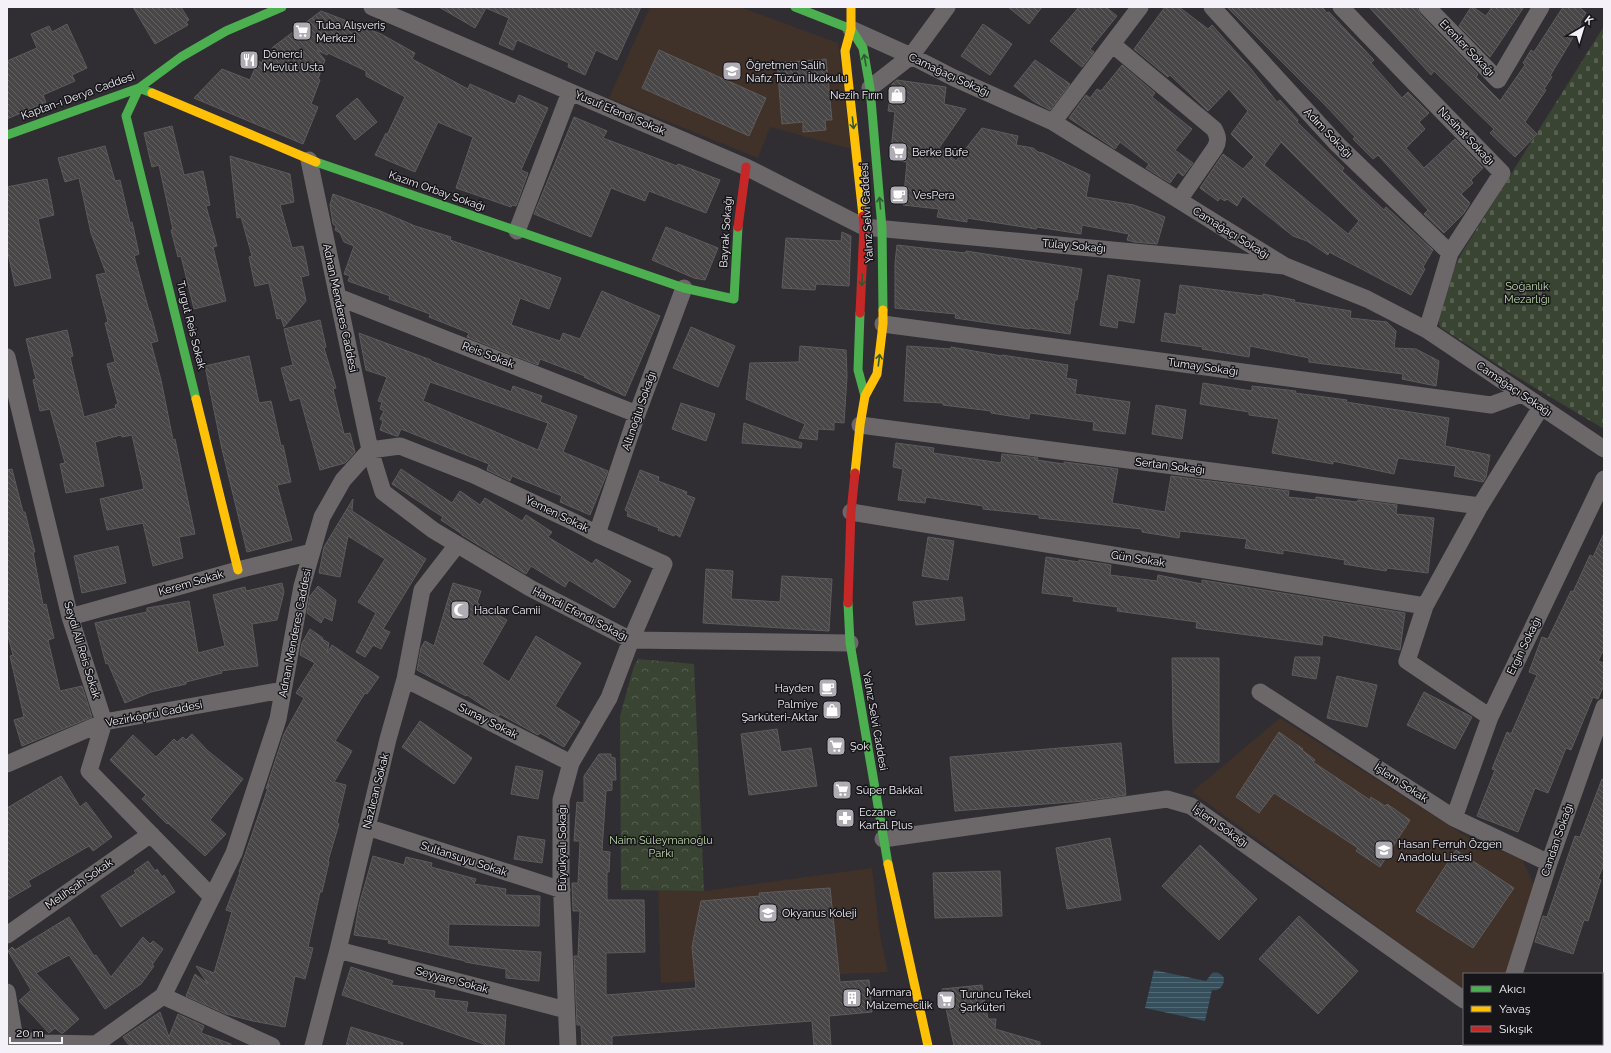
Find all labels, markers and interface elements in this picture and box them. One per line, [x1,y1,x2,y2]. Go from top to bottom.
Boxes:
north arrow [1563,8,1603,48]
text: K [1582,13,1596,28]
street label: Erenler Sokağı [1437,17,1497,79]
place label: Tuba Alışveriş Merkezi [316,19,385,45]
supermarket icon: Tuba Alışveriş Merkezi [291,20,313,42]
place label: Dönerci Mevlüt Usta [263,48,324,74]
restaurant icon: Dönerci Mevlüt Usta [238,49,260,71]
street label: Camağaçı Sokağı [906,51,992,99]
one-way arrow [861,54,869,67]
place label: Öğretmen Salih Nafız Tüzün İlkokulu [746,59,847,85]
school or university icon: Öğretmen Salih Nafız Tüzün İlkokulu [721,60,743,82]
street label: Kaptan-ı Derya Caddesi [19,69,137,123]
shop icon: Nezih Fırın [886,84,908,106]
street label: Yusuf Efendi Sokak [573,88,667,138]
place label: Nezih Fırın [830,89,883,102]
street label: Nasihat Sokağı [1435,104,1497,168]
street label: Adım Sokağı [1301,106,1355,160]
one-way arrow [849,116,857,129]
supermarket icon: Berke Büfe [887,141,909,163]
place label: Berke Büfe [912,146,969,159]
street label: Yalnız Selvi Caddesi [858,162,876,264]
street label: Kazım Orbay Sokağı [387,168,487,214]
cafe icon: VesPera [888,184,910,206]
place label: VesPera [913,189,954,202]
street label: Bayrak Sokağı [717,196,735,268]
one-way arrow [876,197,883,210]
street label: Camağaçı Sokağı [1190,204,1272,262]
street label: Tülay Sokağı [1042,237,1106,255]
street label: Adnan Menderes Caddesi [320,243,360,373]
one-way arrow [858,273,866,286]
street label: Turgut Reis Sokak [174,279,208,371]
park label: Soğanlık Mezarlığı [1504,280,1550,306]
street label: Reis Sokak [460,339,516,371]
one-way arrow [875,354,883,367]
street label: Tumay Sokağı [1167,356,1239,378]
street label: Camağaçı Sokağı [1474,359,1554,419]
street label: Altınoğlu Sokağı [619,370,659,452]
street label: Sertan Sokağı [1134,455,1206,477]
street label: Yemen Sokak [523,493,591,535]
street label: Gün Sokak [1110,548,1166,570]
street label: Kerem Sokak [157,567,225,598]
street label: Adnan Menderes Caddesi [276,567,314,699]
street label: Hamdi Efendi Sokağı [530,584,630,644]
mosque icon: Hacılar Camii [449,599,471,621]
street label: Seydi Ali Reis Sokak [61,600,103,700]
place label: Hacılar Camii [474,604,540,617]
street label: Ergin Sokağı [1504,615,1544,677]
street label: Yalnız Selvi Caddesi [860,670,890,772]
cafe icon: Hayden [817,677,839,699]
place label: Hayden [775,682,814,695]
street label: Vezirköprü Caddesi [105,698,203,730]
place label: Palmiye Şarküteri-Aktar [741,698,819,724]
shop icon: Palmiye Şarküteri-Aktar [821,699,843,721]
street label: Sunay Sokak [456,701,520,742]
supermarket icon: Şok [825,735,847,757]
place label: Şok [850,740,869,753]
street label: Nazlıcan Sokak [360,752,392,830]
street label: İşlem Sokak [1372,761,1430,805]
supermarket icon: Süper Bakkal [831,779,853,801]
place label: Süper Bakkal [856,784,923,797]
street label: İşlem Sokağı [1190,802,1250,850]
street label: Candan Sokağı [1538,802,1576,878]
street label: Büyükyalı Sokağı [556,805,569,891]
place label: Eczane Kartal Plus [859,806,913,832]
pharmacy icon: Eczane Kartal Plus [834,807,856,829]
park label: Naim Süleymanoğlu Parkı [609,834,713,860]
place label: Hasan Ferruh Özgen Anadolu Lisesi [1398,838,1502,864]
street label: Sultansuyu Sokak [419,839,509,879]
school or university icon: Hasan Ferruh Özgen Anadolu Lisesi [1373,839,1395,861]
street label: Melihşah Sokak [43,856,115,912]
school or university icon: Okyanus Koleji [757,902,779,924]
place label: Okyanus Koleji [782,907,857,920]
street label: Seyyare Sokak [414,964,490,996]
legend [1463,973,1603,1045]
text: Akıcı [1499,982,1525,996]
place label: Marmara Malzemecilik [866,986,933,1012]
building icon: Marmara Malzemecilik [841,987,863,1009]
place label: Turuncu Tekel Şarküteri [960,988,1031,1014]
supermarket icon: Turuncu Tekel Şarküteri [935,989,957,1011]
text: Yavaş [1499,1002,1531,1016]
scale bar [10,1019,62,1045]
text: Sıkışık [1499,1022,1533,1036]
text: 20 m [16,1026,44,1040]

